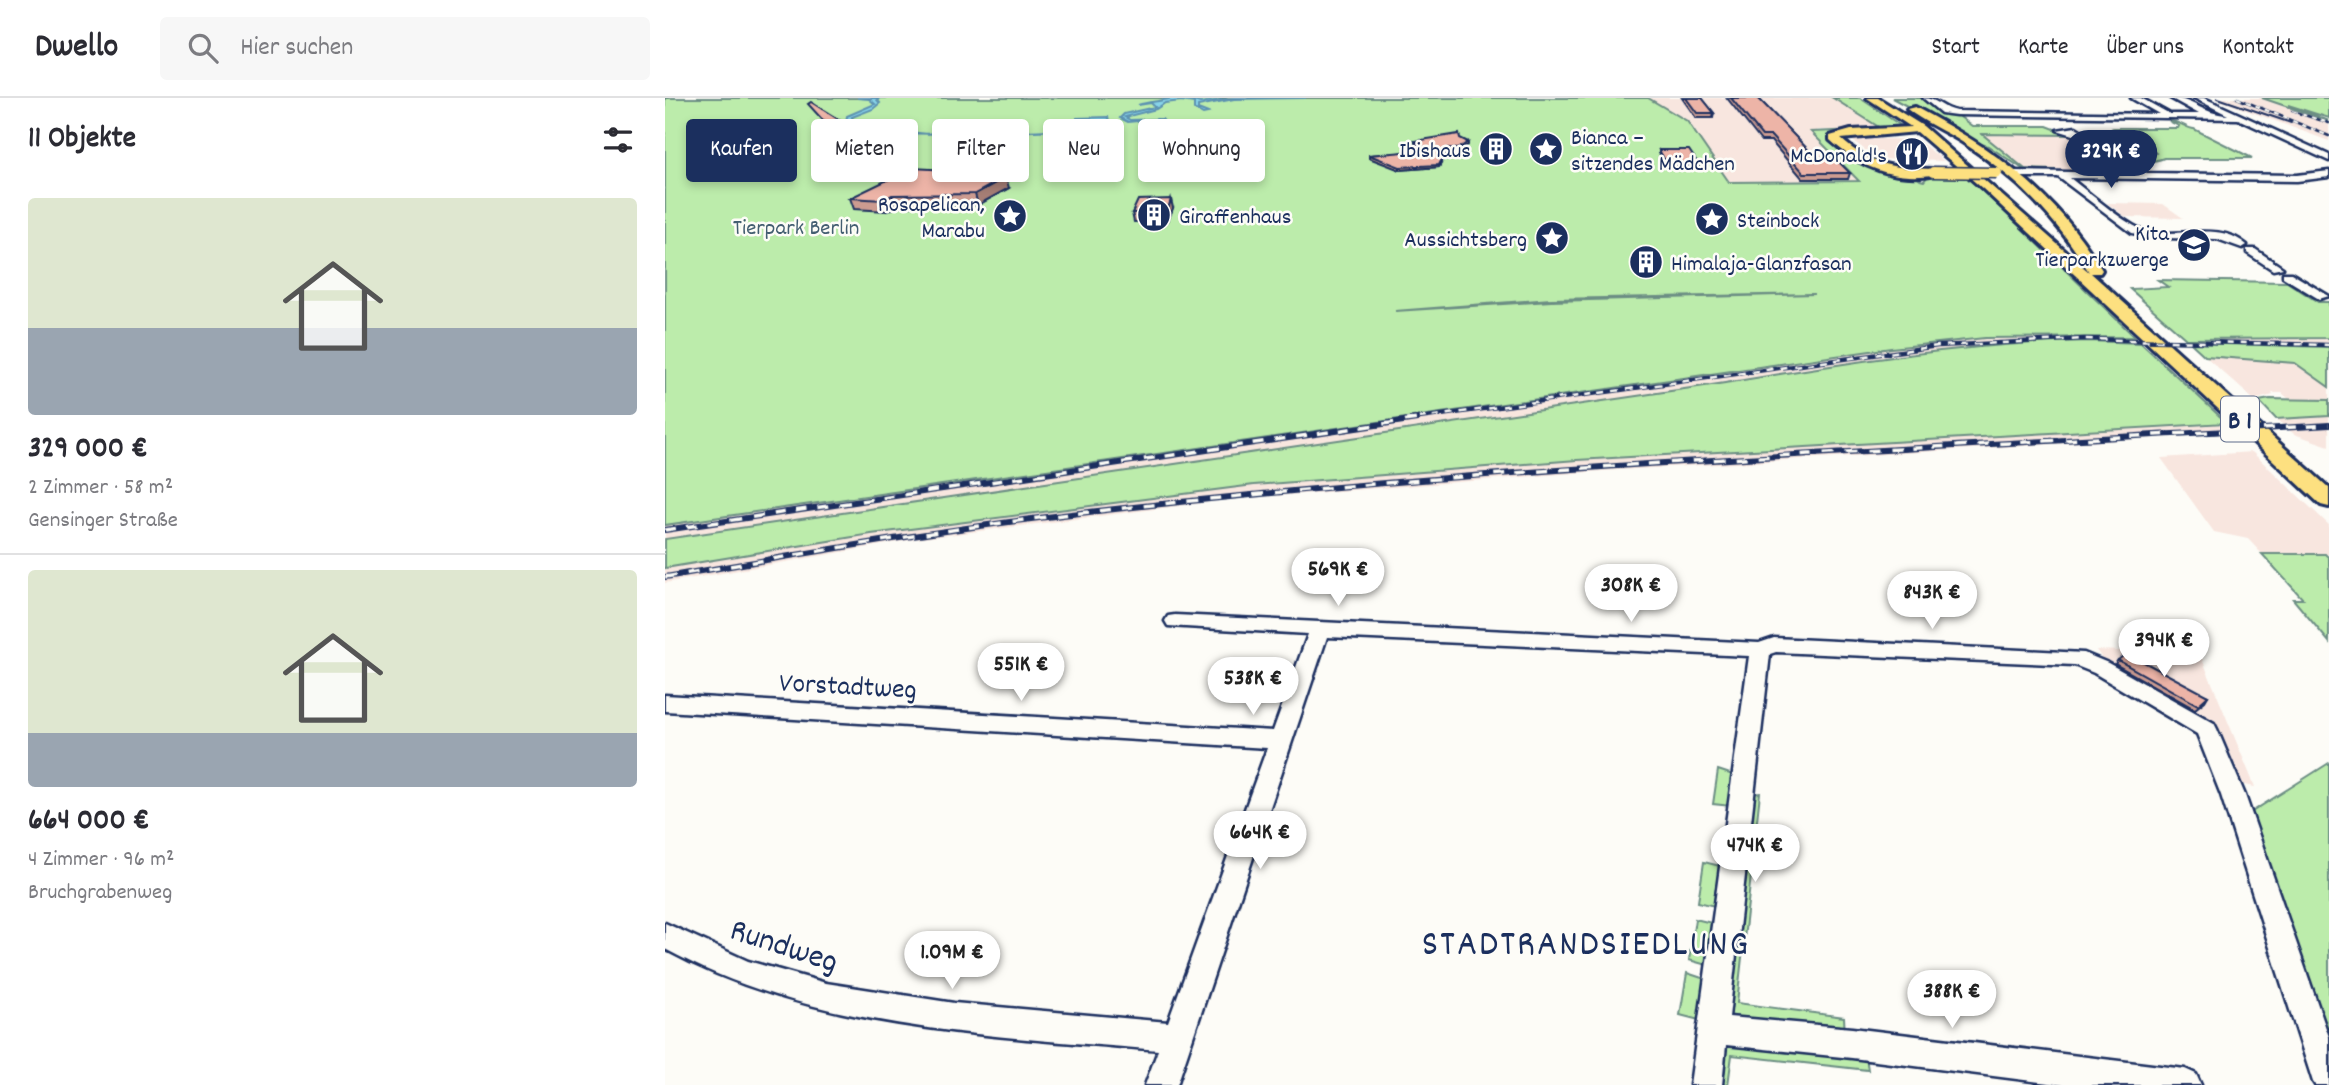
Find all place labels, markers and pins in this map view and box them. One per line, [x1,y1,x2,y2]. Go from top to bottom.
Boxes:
place label: Bianca – sitzendes Mädchen [1571,123,1735,182]
building icon: Ibishaus [1477,130,1515,168]
place icon: Bianca – sitzendes Mädchen [1527,130,1565,168]
pin: 329K € [2054,130,2168,190]
restaurant icon: McDonald's [1893,135,1931,173]
place label: Ibishaus [1399,136,1471,169]
place label: McDonald's [1790,141,1887,174]
place label: Rosapelican, Marabu [878,190,985,249]
building icon: Giraffenhaus [1135,196,1173,234]
place icon: Rosapelican, Marabu [991,197,1029,235]
place icon: Steinbock [1693,200,1731,238]
place label: Giraffenhaus [1179,202,1291,235]
place label: Steinbock [1737,206,1819,239]
place icon: Aussichtsberg [1533,219,1571,257]
place label: Kita Tierparkzwerge [2035,219,2170,278]
place label: Aussichtsberg [1404,225,1527,258]
school or university icon: Kita Tierparkzwerge [2175,226,2213,264]
building icon: Himalaja-Glanzfasan [1627,243,1665,281]
place label: Himalaja-Glanzfasan [1671,249,1852,282]
pin: 569K € [1281,548,1395,608]
pin: 308K € [1574,564,1688,624]
pin: 843K € [1875,572,1989,631]
pin: 394K € [2107,620,2221,679]
pin: 551K € [964,644,1078,703]
pin: 538K € [1196,658,1310,717]
pin: 664K € [1203,812,1317,871]
pin: 474K € [1698,824,1812,884]
pin: 1.09M € [887,932,1017,991]
pin: 388K € [1895,970,2009,1030]

